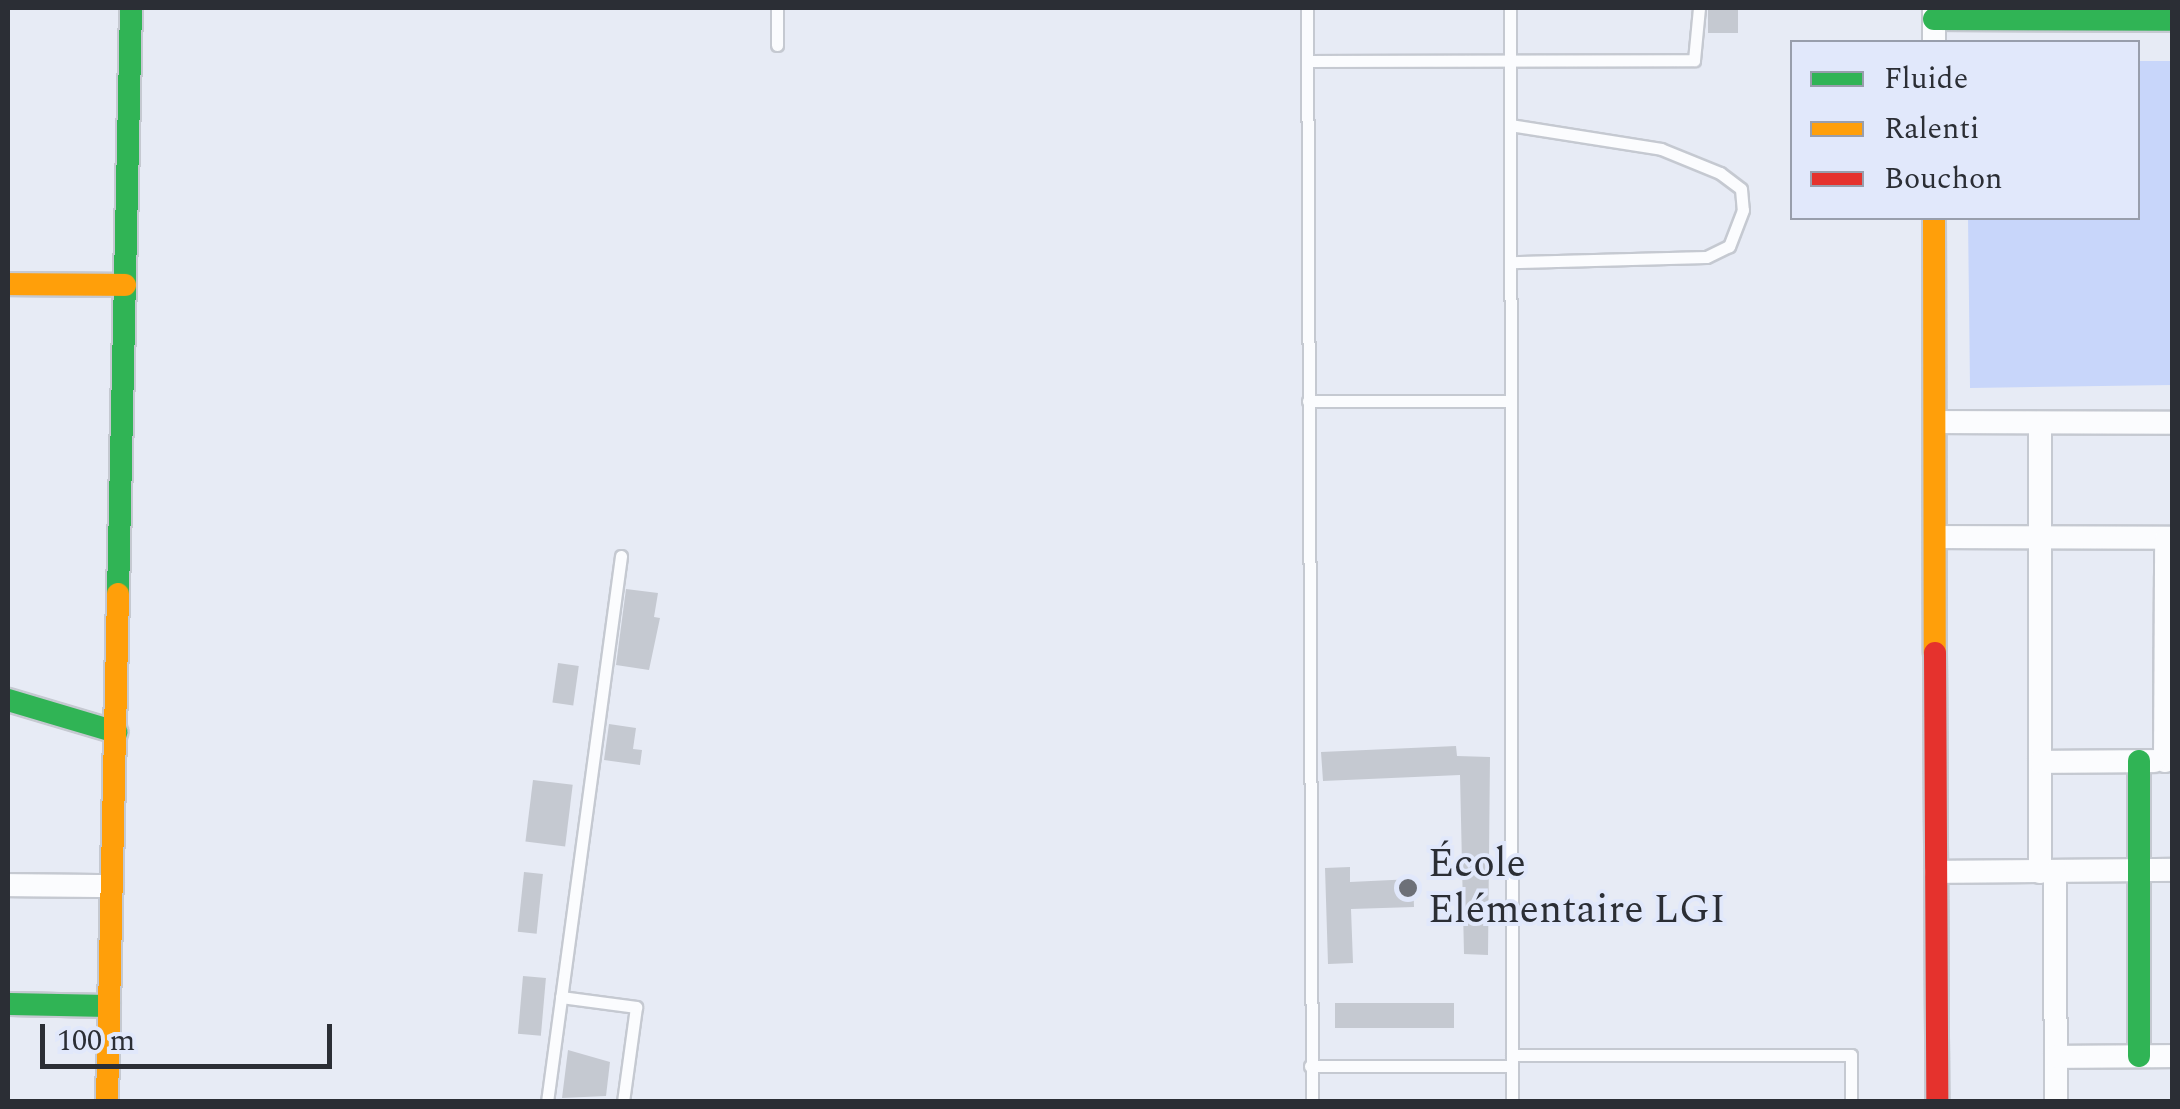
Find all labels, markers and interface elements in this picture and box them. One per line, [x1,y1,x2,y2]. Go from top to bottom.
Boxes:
legend [1790,40,2140,220]
text: Fluide [1884,56,1968,102]
text: Ralenti [1884,106,1979,152]
text: Bouchon [1884,156,2003,202]
place label: École Elémentaire LGI [1428,841,1725,935]
marker: École Elémentaire LGI [1397,877,1419,899]
scale bar [45,1004,338,1066]
text: 100 m [57,1018,135,1064]

